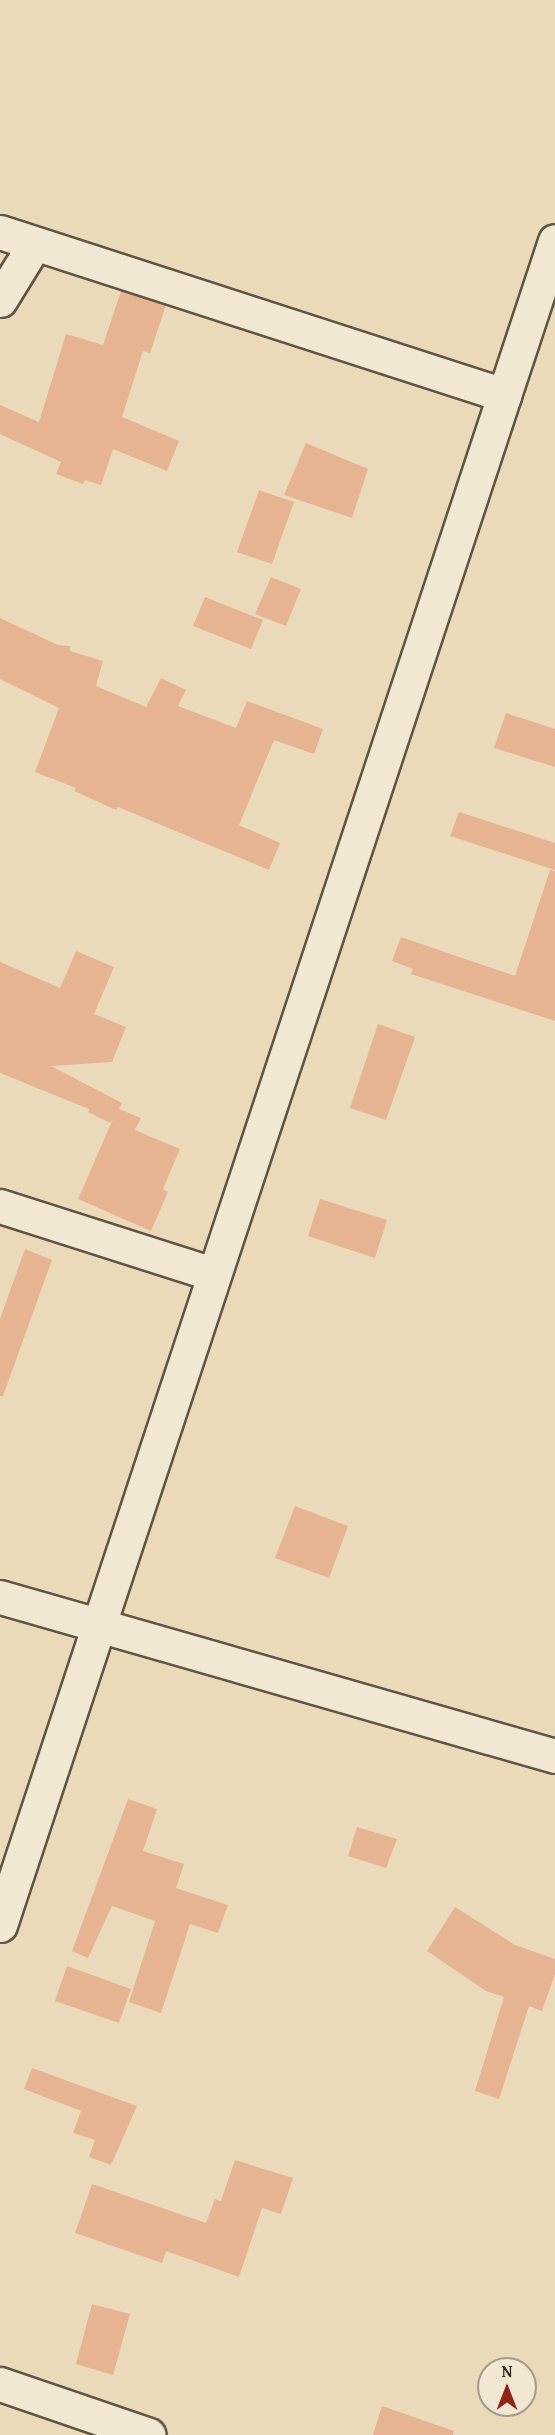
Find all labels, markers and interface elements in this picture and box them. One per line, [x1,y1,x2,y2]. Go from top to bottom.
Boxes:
north arrow [477,2357,537,2417]
text: N [502,2359,512,2383]

